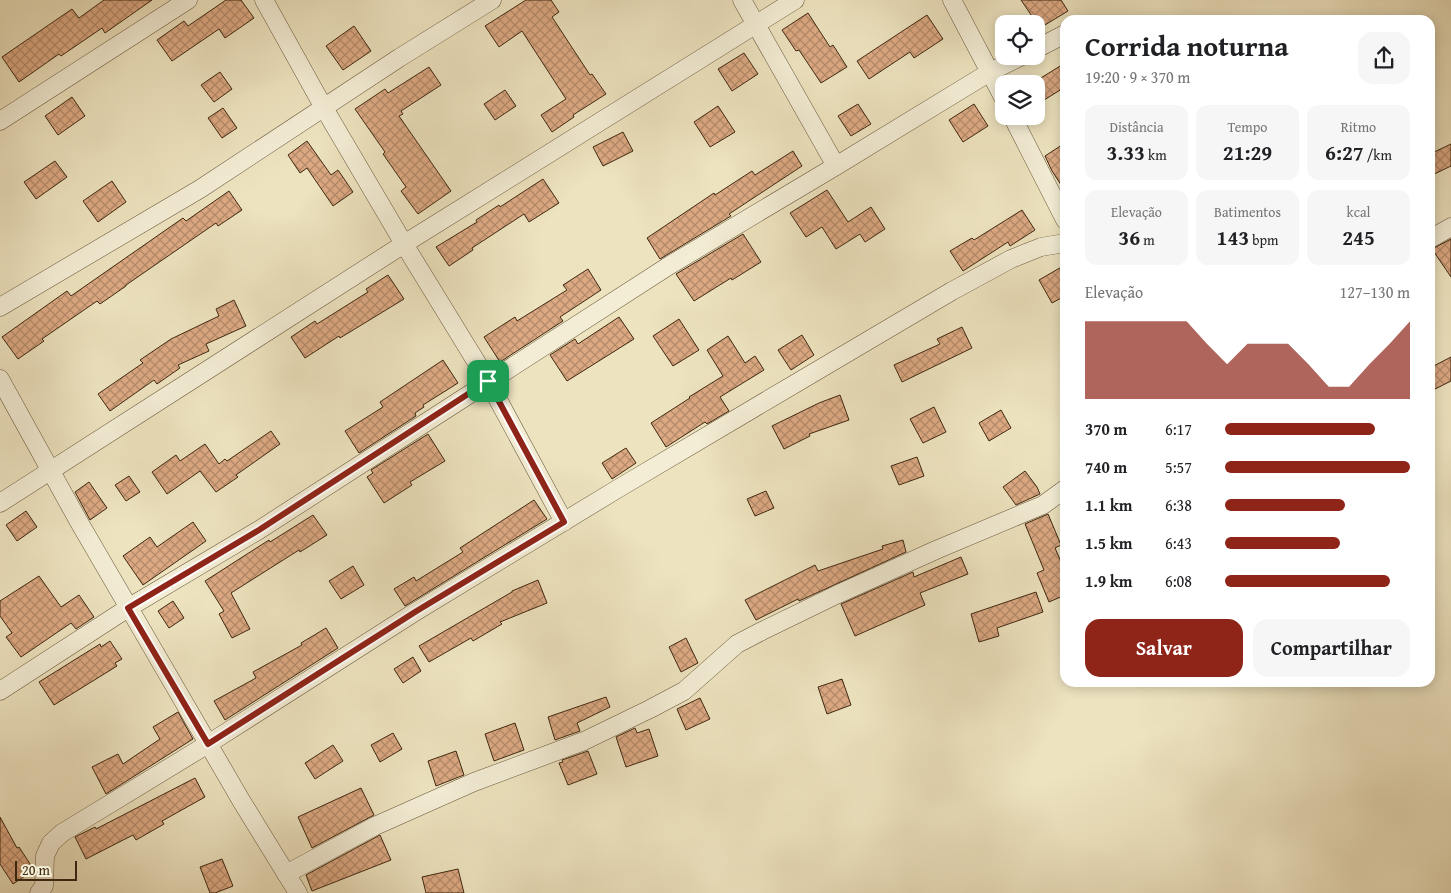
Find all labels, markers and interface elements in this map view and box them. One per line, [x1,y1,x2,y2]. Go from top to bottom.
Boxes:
map controls [995,15,1045,125]
button: locate [995,15,1045,65]
text: Corrida noturna [1085,25,1289,66]
button: share [1358,32,1410,84]
text: 19:20 · 9 × 370 m [1085,65,1190,89]
button: layers [995,75,1045,125]
text: Distância [1109,117,1164,137]
text: Tempo [1227,117,1268,137]
text: Ritmo [1341,117,1376,137]
text: 3.33 [1106,137,1145,168]
text: 21:29 [1223,137,1272,168]
text: 6:27 [1325,137,1364,168]
text: km [1145,145,1167,165]
text: /km [1364,145,1392,165]
text: Elevação [1111,202,1162,222]
text: Batimentos [1214,202,1281,222]
text: kcal [1347,202,1370,222]
text: 36 [1118,222,1140,253]
text: 143 [1217,222,1249,253]
text: 245 [1342,222,1375,253]
text: m [1140,230,1155,250]
text: bpm [1249,230,1278,250]
text: Elevação [1085,280,1143,304]
text: 127–130 m [1340,280,1410,304]
pin [467,360,509,402]
icon: arrive [474,367,502,395]
text: 370 m [1085,417,1127,441]
text: 6:17 [1165,417,1192,441]
text: 740 m [1085,455,1127,479]
text: 5:57 [1165,455,1192,479]
text: 1.1 km [1085,493,1132,517]
text: 6:38 [1165,493,1192,517]
text: 1.5 km [1085,531,1132,555]
text: 6:43 [1165,531,1192,555]
text: 1.9 km [1085,569,1132,593]
text: 6:08 [1165,569,1192,593]
button: Salvar [1085,619,1243,677]
button: Compartilhar [1253,619,1410,677]
scale bar [15,858,78,881]
text: 20 m [22,860,50,880]

